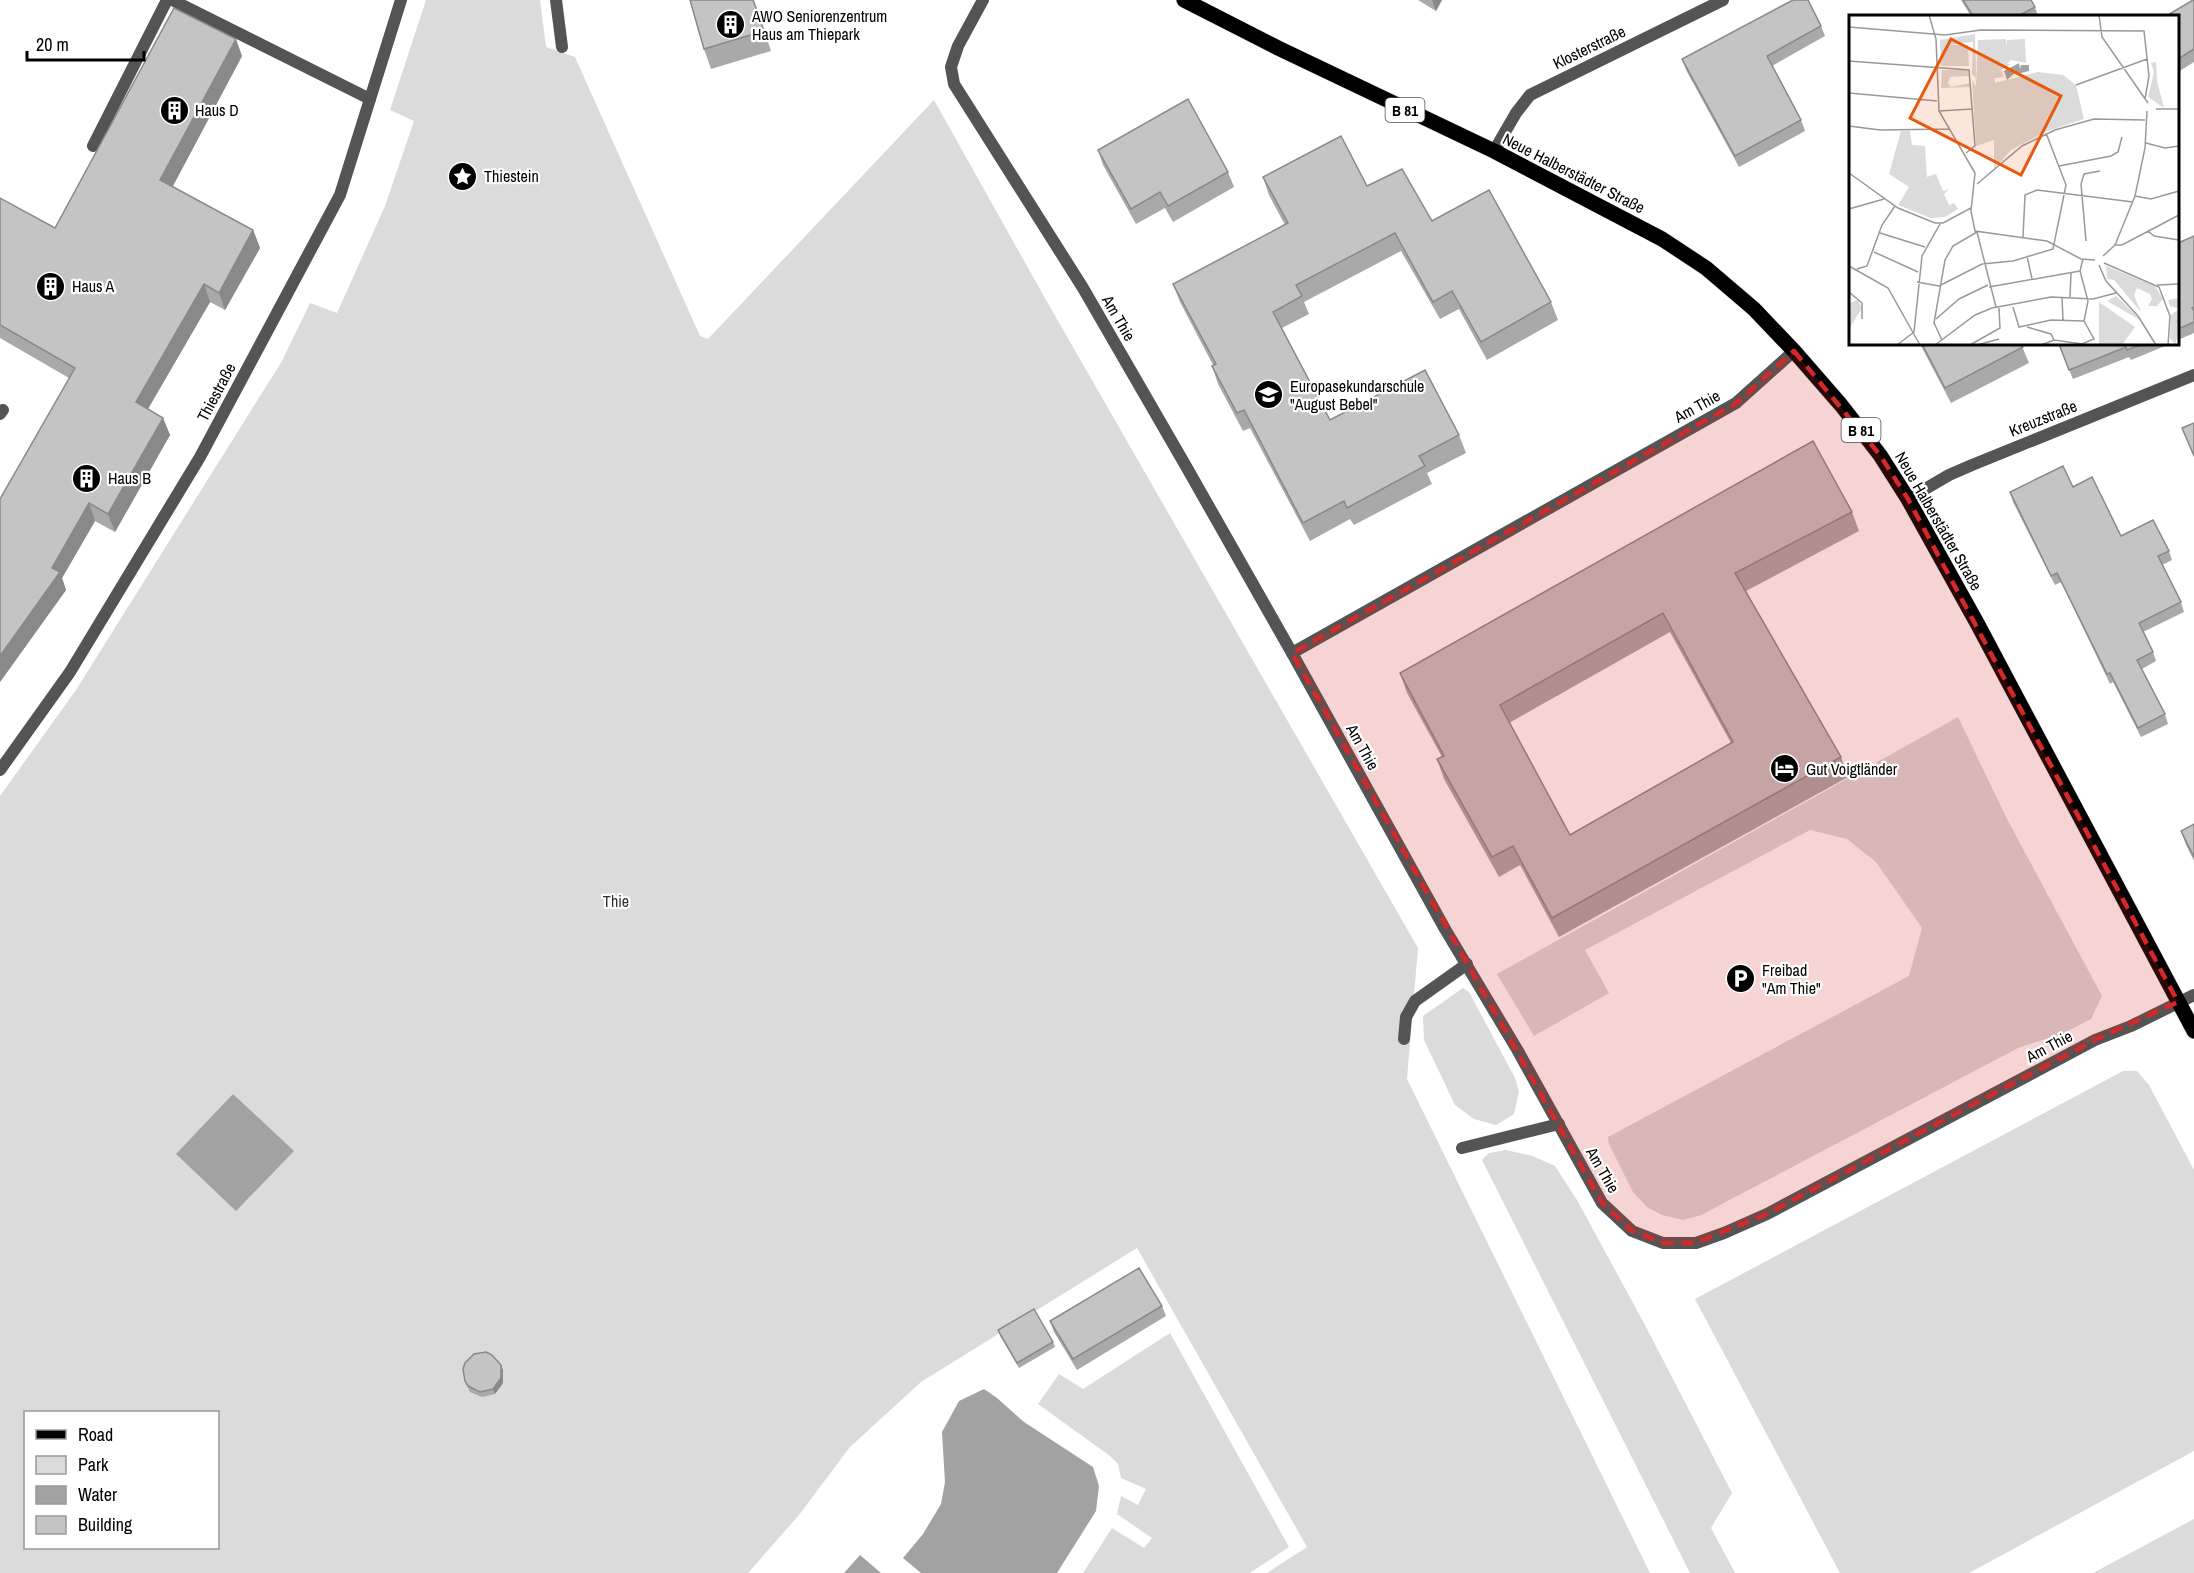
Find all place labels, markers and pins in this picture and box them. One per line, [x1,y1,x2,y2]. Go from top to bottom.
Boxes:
place label: AWO Seniorenzentrum Haus am Thiepark [751,5,887,45]
building icon: AWO Seniorenzentrum Haus am Thiepark [715,9,747,41]
building icon: Haus D [158,94,190,126]
place label: Haus D [195,99,239,121]
place icon: Thiestein [447,160,479,192]
place label: Thiestein [484,165,539,187]
building icon: Haus A [35,270,67,302]
place label: Haus A [72,275,115,297]
place label: Europasekundarschule "August Bebel" [1290,375,1424,415]
school or university icon: Europasekundarschule "August Bebel" [1253,379,1285,411]
building icon: Haus B [71,462,103,494]
place label: Haus B [108,467,151,489]
hotel icon: Gut Voigtländer [1769,753,1801,785]
place label: Gut Voigtländer [1806,758,1898,780]
place label: Freibad "Am Thie" [1762,959,1821,999]
parking icon: Freibad "Am Thie" [1725,963,1757,995]

